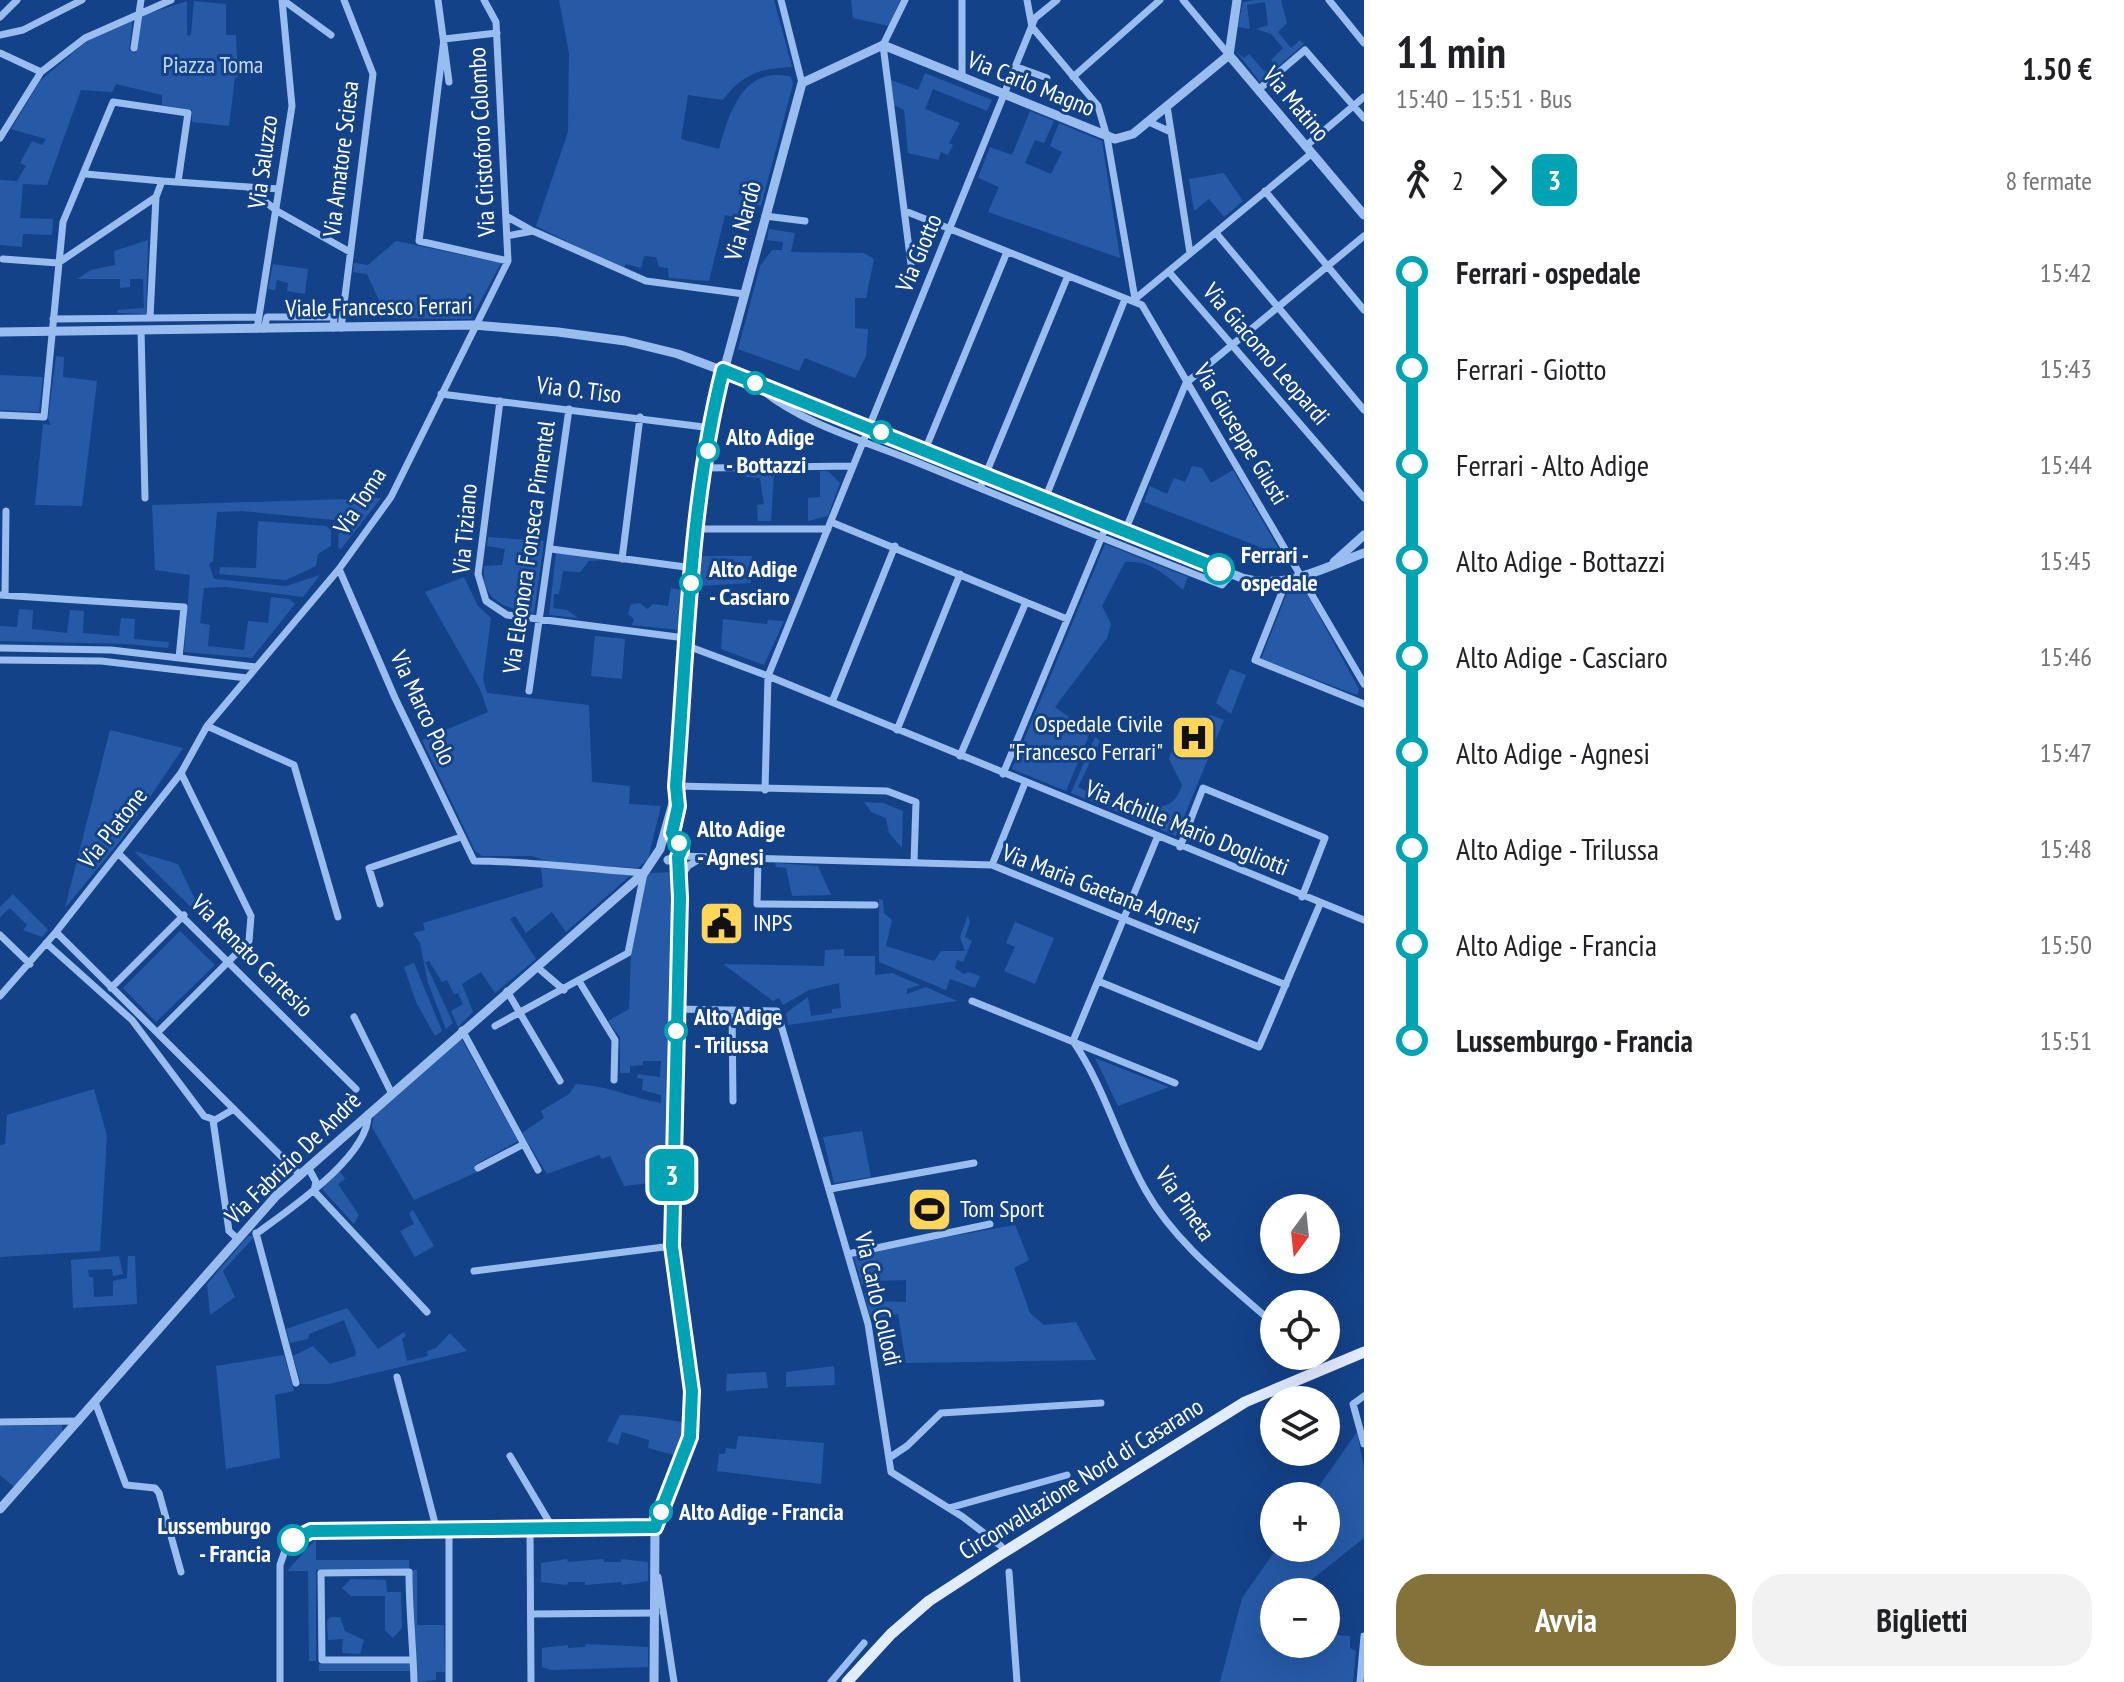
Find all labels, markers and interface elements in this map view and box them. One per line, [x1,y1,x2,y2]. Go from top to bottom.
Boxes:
text: 11 min [1396,23,1506,80]
street label: Via Carlo Magno [962,43,1100,123]
street label: Via Cristoforo Colombo [461,47,502,238]
park label: Piazza Toma [163,49,263,80]
text: 1.50 € [2022,49,2092,88]
street label: Via Matino [1255,59,1337,148]
street label: Via Amatore Sciesa [315,79,365,240]
text: 15:40 – 15:51 · Bus [1396,82,1572,115]
street label: Via Saluzzo [240,113,284,212]
icon: walk [1396,158,1440,202]
icon: forward [1476,158,1520,202]
text: 3 [1548,161,1561,198]
text: 2 [1452,164,1464,197]
text: 8 fermate [2005,164,2092,197]
street label: Via Nardò [717,178,768,265]
street label: Via Giotto [888,209,949,297]
text: Ferrari - ospedale [1456,253,1641,292]
text: 15:42 [2040,256,2092,289]
street label: Via Giacomo Leopardi [1195,275,1337,431]
street label: Viale Francesco Ferrari [284,289,473,324]
text: Ferrari - Giotto [1456,349,1607,388]
text: 15:43 [2040,352,2092,385]
street label: Via Giuseppe Giusti [1187,356,1296,510]
street label: Via O. Tiso [534,369,623,410]
unlabelled marker [744,372,766,394]
street label: Via Eleonora Fonseca Pimentel [495,418,562,676]
place label: Alto Adige - Bottazzi [725,421,815,480]
unlabelled marker [870,421,892,443]
marker: Alto Adige - Bottazzi [697,440,719,462]
text: Ferrari - Alto Adige [1456,445,1649,484]
text: 15:44 [2040,448,2092,481]
street label: Via Toma [326,461,393,541]
street label: Via Tiziano [445,482,484,576]
place label: Ferrari - ospedale [1241,539,1318,598]
text: Alto Adige - Bottazzi [1456,541,1666,580]
text: 15:45 [2040,544,2092,577]
place label: Alto Adige - Casciaro [708,553,798,612]
marker: Ferrari - ospedale [1204,554,1234,584]
marker: Alto Adige - Casciaro [680,572,702,594]
text: Alto Adige - Casciaro [1456,637,1668,676]
text: 15:46 [2040,640,2092,673]
street label: Via Marco Polo [383,645,463,770]
place label: Ospedale Civile "Francesco Ferrari" [1009,708,1163,767]
hospital icon: Ospedale Civile "Francesco Ferrari" [1170,714,1218,762]
text: Alto Adige - Agnesi [1456,733,1650,772]
text: 15:47 [2040,736,2092,769]
street label: Via Achille Mario Dogliotti [1080,772,1294,883]
street label: Via Platone [71,781,154,875]
place label: Alto Adige - Agnesi [696,813,786,872]
text: Alto Adige - Trilussa [1456,829,1659,868]
marker: Alto Adige - Agnesi [668,832,690,854]
text: 15:48 [2040,832,2092,865]
street label: Via Maria Gaetana Agnesi [997,836,1205,941]
street label: Via Renato Cartesio [184,887,320,1024]
public building icon: INPS [698,899,746,947]
place label: INPS [753,907,793,938]
text: Alto Adige - Francia [1456,925,1657,964]
text: 15:50 [2040,928,2092,961]
place label: Alto Adige - Trilussa [693,1001,783,1060]
marker: Alto Adige - Trilussa [665,1020,687,1042]
text: Lussemburgo - Francia [1456,1021,1693,1060]
text: 15:51 [2040,1024,2092,1057]
street label: Via Fabrizio De Andrè [217,1085,367,1231]
line badge: 3 [646,1149,698,1201]
text: 3 [665,1156,679,1193]
street label: Via Pineta [1148,1160,1222,1247]
sports icon: Tom Sport [905,1185,953,1233]
place label: Tom Sport [960,1193,1045,1224]
north arrow [1260,1194,1340,1274]
map controls [1260,1194,1340,1658]
street label: Via Carlo Collodi [848,1228,909,1369]
button: locate [1260,1290,1340,1370]
button: layers [1260,1386,1340,1466]
street label: Circonvallazione Nord di Casarano [953,1391,1209,1567]
button: + [1260,1482,1340,1562]
place label: Alto Adige - Francia [678,1496,844,1527]
marker: Alto Adige - Francia [650,1501,672,1523]
place label: Lussemburgo - Francia [157,1510,271,1569]
marker: Lussemburgo - Francia [278,1525,308,1555]
button: Avvia [1396,1574,1736,1666]
button: Biglietti [1752,1574,2092,1666]
button: − [1260,1578,1340,1658]

